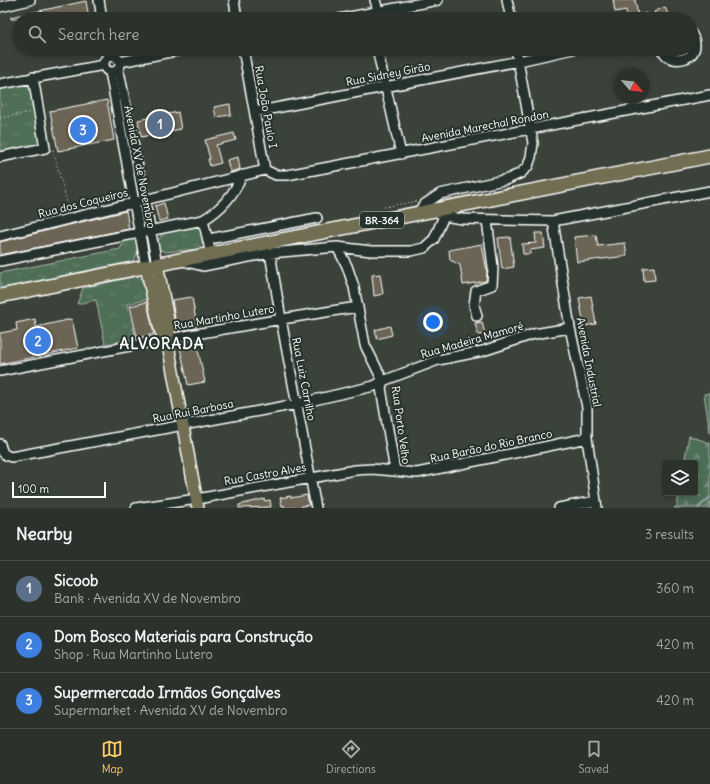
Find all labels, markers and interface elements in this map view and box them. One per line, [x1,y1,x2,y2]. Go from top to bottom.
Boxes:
search box [12,12,698,56]
icon: search [26,23,48,45]
text: Search here [58,25,139,44]
street label: Rua Sidney Girão [345,59,431,89]
street label: Rua João Paulo I [252,64,280,150]
north arrow [614,68,650,104]
street label: Avenida XV de Novembro [121,104,159,230]
street label: Avenida Marechal Rondon [420,107,550,145]
pin: 1 [147,109,173,139]
pin: 3 [70,115,96,145]
street label: Rua dos Coqueiros [37,185,129,221]
road number: BR-364 [360,212,404,228]
street label: Rua Martinho Lutero [173,301,275,333]
your location [423,312,443,332]
street label: Avenida Industrial [573,316,605,408]
street label: Rua Madeira Mamoré [419,319,525,361]
pin: 2 [25,326,51,356]
district label: ALVORADA [120,334,204,353]
street label: Rua Luiz Carrilho [289,336,319,422]
street label: Rua Porto Velho [389,385,413,465]
street label: Rua Rui Barbosa [151,396,235,426]
street label: Rua Barão do Rio Branco [429,426,553,466]
street label: Rua Castro Alves [223,460,307,488]
map controls [662,460,698,496]
button: layers [662,460,698,496]
scale bar [12,480,106,499]
text: 100 m [18,482,49,496]
text: Nearby [16,523,72,545]
text: 3 results [645,526,694,543]
text: Sicoob [54,571,98,590]
text: 1 [26,580,32,597]
text: 360 m [656,580,694,597]
text: Bank · Avenida XV de Novembro [54,590,241,607]
text: Dom Bosco Materiais para Construção [54,627,313,646]
text: 2 [25,636,33,653]
text: 420 m [656,636,694,653]
text: Shop · Rua Martinho Lutero [54,646,213,663]
text: Supermercado Irmãos Gonçalves [54,683,281,702]
text: 3 [25,692,33,709]
text: 420 m [656,692,694,709]
text: Supermarket · Avenida XV de Novembro [54,702,287,719]
tab: Map [101,738,123,776]
tab: Directions [326,738,376,776]
tab: Saved [578,738,609,776]

